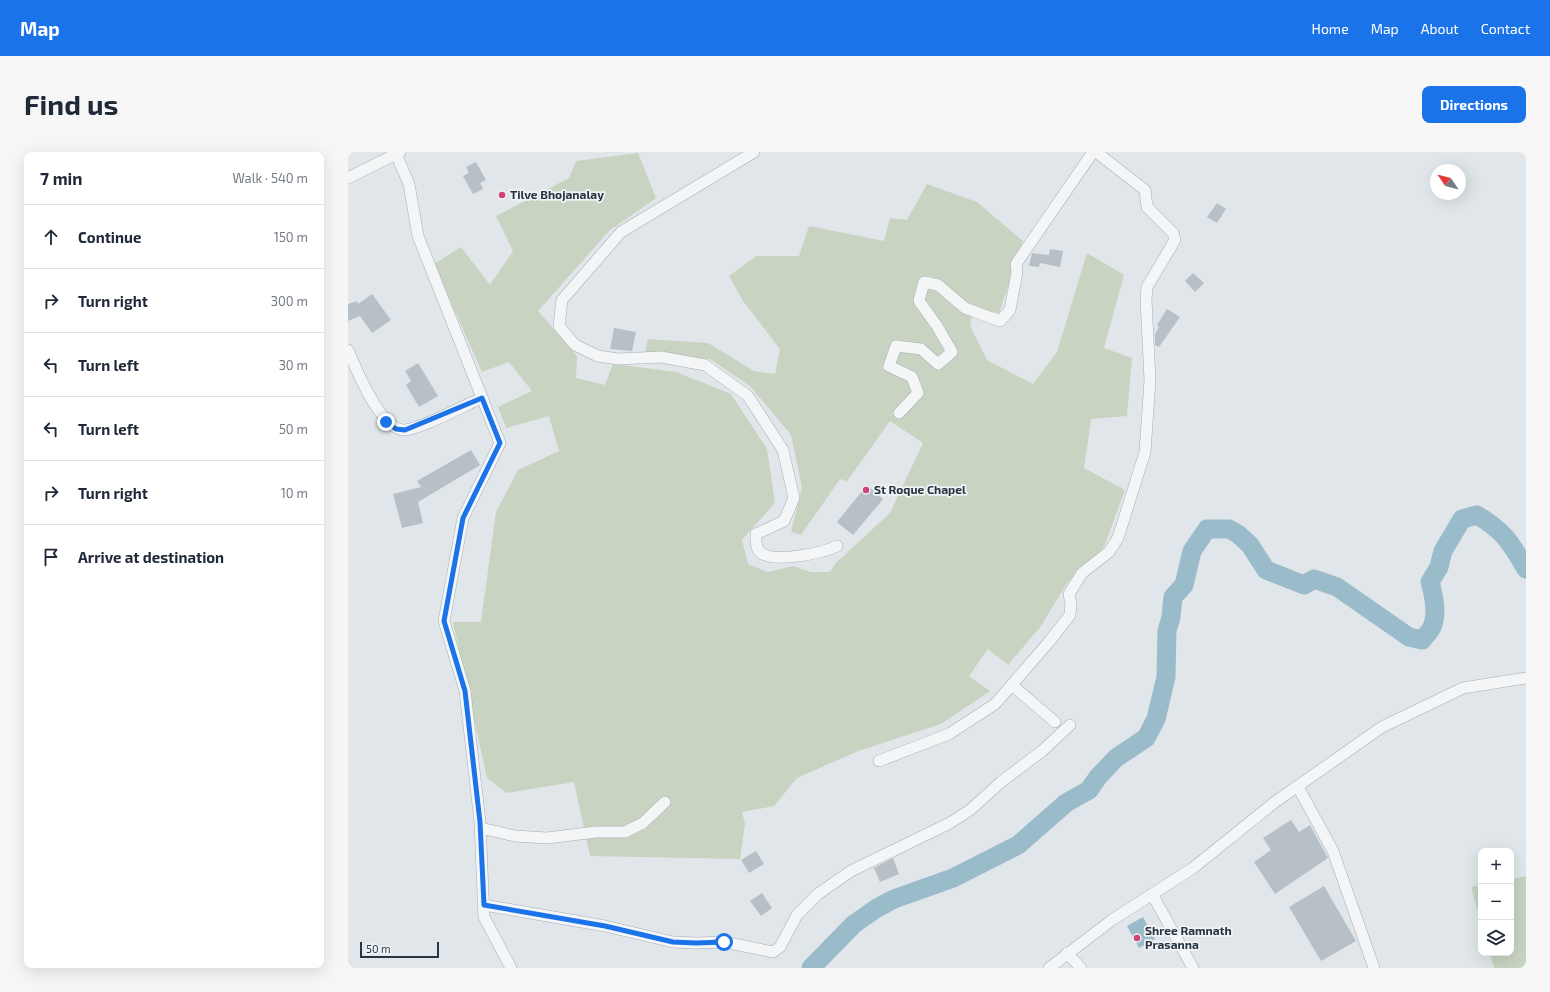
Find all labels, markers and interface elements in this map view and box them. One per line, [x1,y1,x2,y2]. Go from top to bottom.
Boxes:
text: Map [20,17,60,40]
text: Home [1312,20,1349,37]
text: Map [1371,20,1399,37]
text: About [1421,20,1459,37]
text: Contact [1481,20,1530,37]
button: Directions [1422,86,1526,123]
text: Find us [24,87,118,121]
north arrow [1430,164,1466,200]
text: 7 min [40,168,83,188]
text: Walk · 540 m [232,170,308,186]
place label: Tilve Bhojanalay [510,187,604,202]
marker: Tilve Bhojanalay [497,190,507,200]
icon: ahead [40,226,62,248]
text: Continue [78,228,141,246]
text: 150 m [274,229,308,245]
icon: right [40,290,62,312]
text: Turn right [78,292,148,310]
text: 300 m [271,293,308,309]
icon: left [40,354,62,376]
text: Turn left [78,356,139,374]
text: 30 m [279,357,308,373]
route end [377,413,395,431]
icon: left [40,418,62,440]
text: Turn left [78,420,139,438]
text: 50 m [279,421,308,437]
icon: right [40,482,62,504]
place label: St Roque Chapel [874,482,966,496]
text: Turn right [78,484,148,502]
text: 10 m [281,485,308,501]
marker: St Roque Chapel [861,485,871,495]
icon: arrive [40,546,62,568]
text: Arrive at destination [78,548,224,566]
map controls [1478,848,1514,956]
button: + [1478,848,1514,884]
button: − [1478,884,1514,920]
button: layers [1478,920,1514,956]
place label: Shree Ramnath Prasanna [1145,923,1232,951]
route start [715,933,733,951]
marker: Shree Ramnath Prasanna [1132,933,1142,943]
scale bar [360,940,439,959]
text: 50 m [366,942,391,955]

